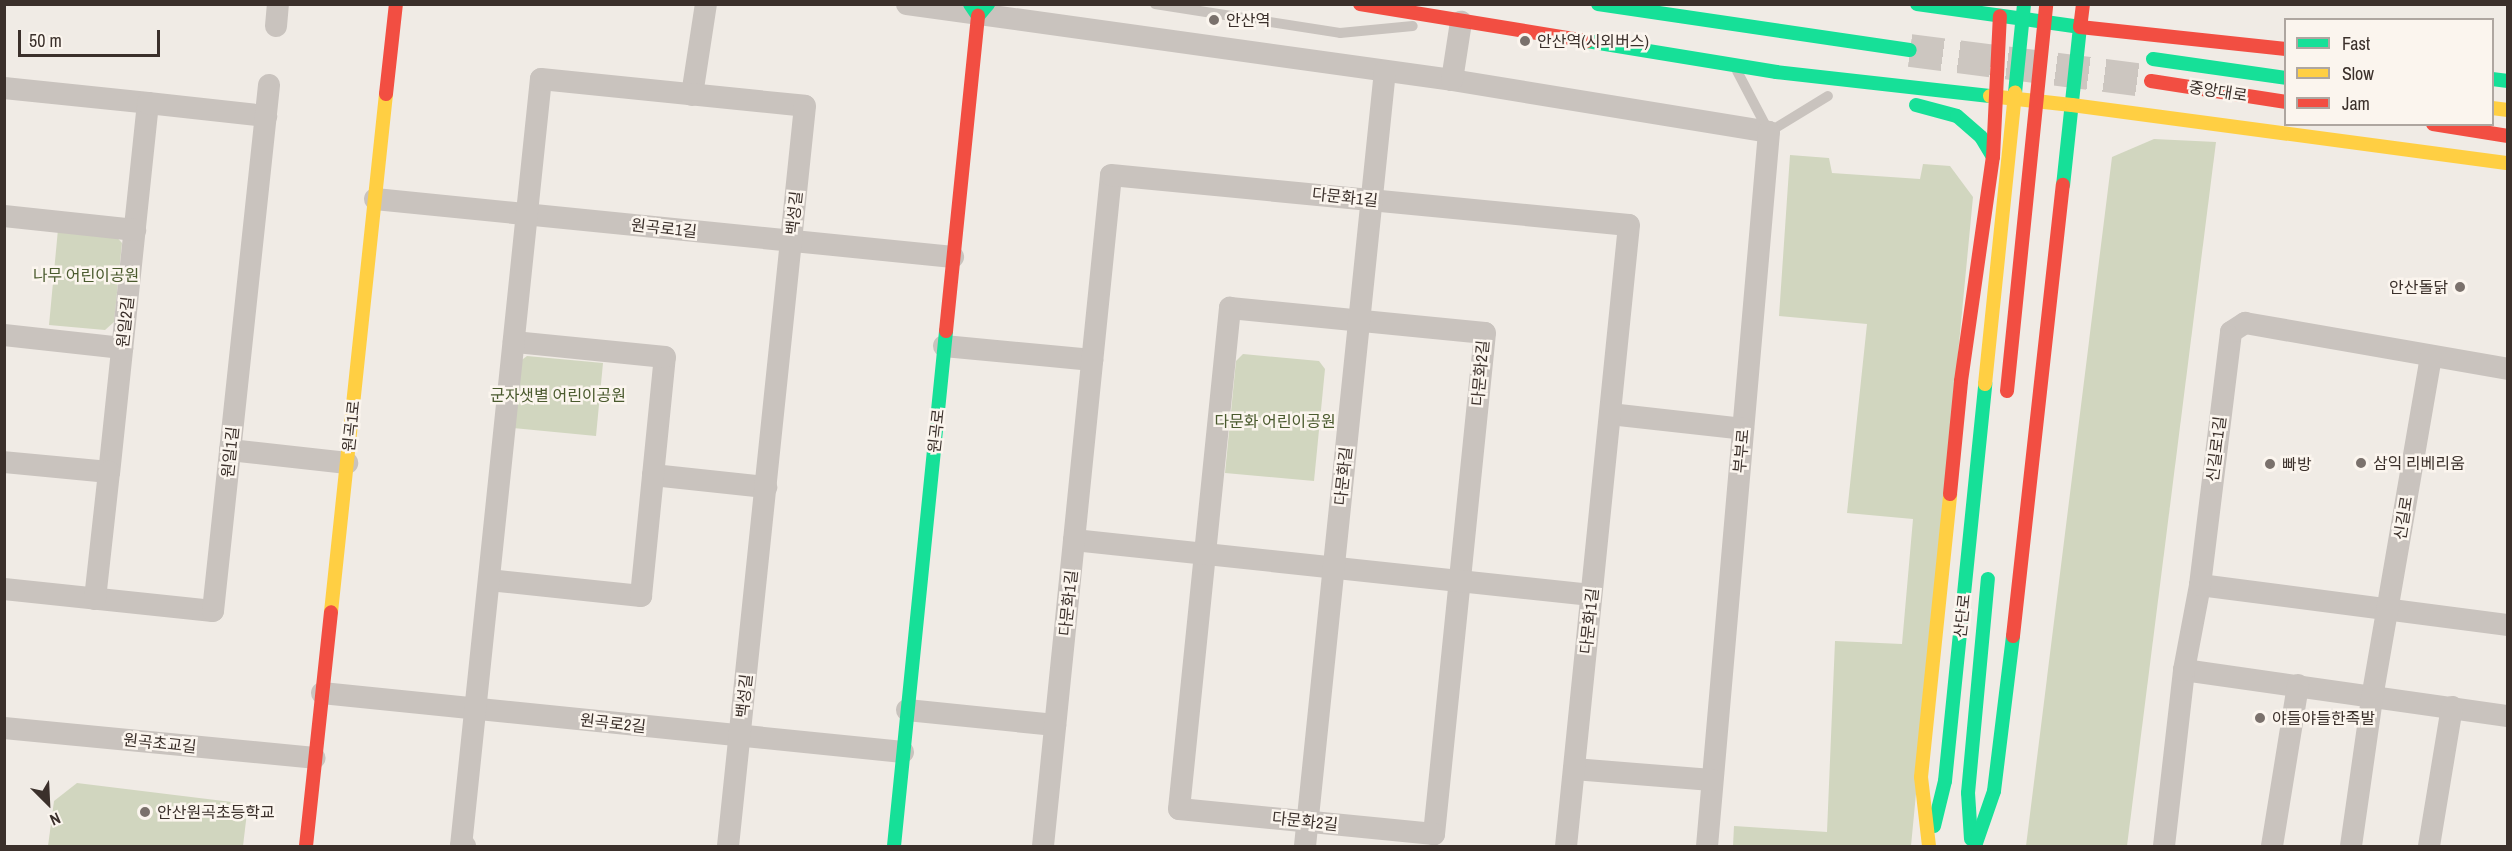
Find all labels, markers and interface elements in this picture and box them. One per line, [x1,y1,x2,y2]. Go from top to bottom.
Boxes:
place label: 안산역 [1226,10,1270,30]
marker: 안산역 [1207,13,1221,27]
scale bar [21,18,164,56]
legend [2284,18,2494,126]
text: 50 m [29,28,62,53]
place label: 안산역(시외버스) [1537,31,1649,51]
text: Fast [2342,31,2370,56]
marker: 안산역(시외버스) [1518,34,1532,48]
text: Slow [2342,61,2374,86]
street label: 중앙대로 [2187,77,2249,105]
text: Jam [2342,91,2370,116]
street label: 다문화1길 [1311,184,1379,210]
street label: 백성길 [782,190,806,236]
street label: 원곡로1길 [630,215,698,241]
park label: 나무 어린이공원 [33,265,139,285]
place label: 안산돌닭 [2389,277,2448,297]
marker: 안산돌닭 [2453,280,2467,294]
street label: 원일2길 [113,295,137,349]
street label: 다문화2길 [1468,339,1492,407]
park label: 군자샛별 어린이공원 [490,385,626,405]
street label: 원곡1로 [339,399,363,453]
street label: 원곡로 [924,408,948,454]
park label: 다문화 어린이공원 [1214,411,1336,431]
street label: 신길로1길 [2202,415,2230,483]
street label: 원일1길 [218,425,242,479]
street label: 부부로 [1730,428,1752,474]
street label: 다문화길 [1330,446,1356,506]
place label: 삼익 리베리움 [2373,453,2465,473]
place label: 빠방 [2282,454,2311,474]
marker: 삼익 리베리움 [2354,456,2368,470]
marker: 빠방 [2263,457,2277,471]
street label: 신길로 [2390,495,2416,541]
street label: 다문화1길 [1055,569,1081,637]
street label: 다문화1길 [1576,587,1602,655]
street label: 산단로 [1950,593,1974,639]
street label: 백성길 [732,673,756,719]
place label: 야들야들한족발 [2272,708,2375,728]
street label: 원곡로2길 [579,710,647,736]
marker: 야들야들한족발 [2253,711,2267,725]
street label: 원곡초교길 [122,730,198,756]
north arrow [18,773,78,833]
place label: 안산원곡초등학교 [157,802,275,822]
marker: 안산원곡초등학교 [138,805,152,819]
text: N [47,807,64,831]
street label: 다문화2길 [1271,808,1339,834]

